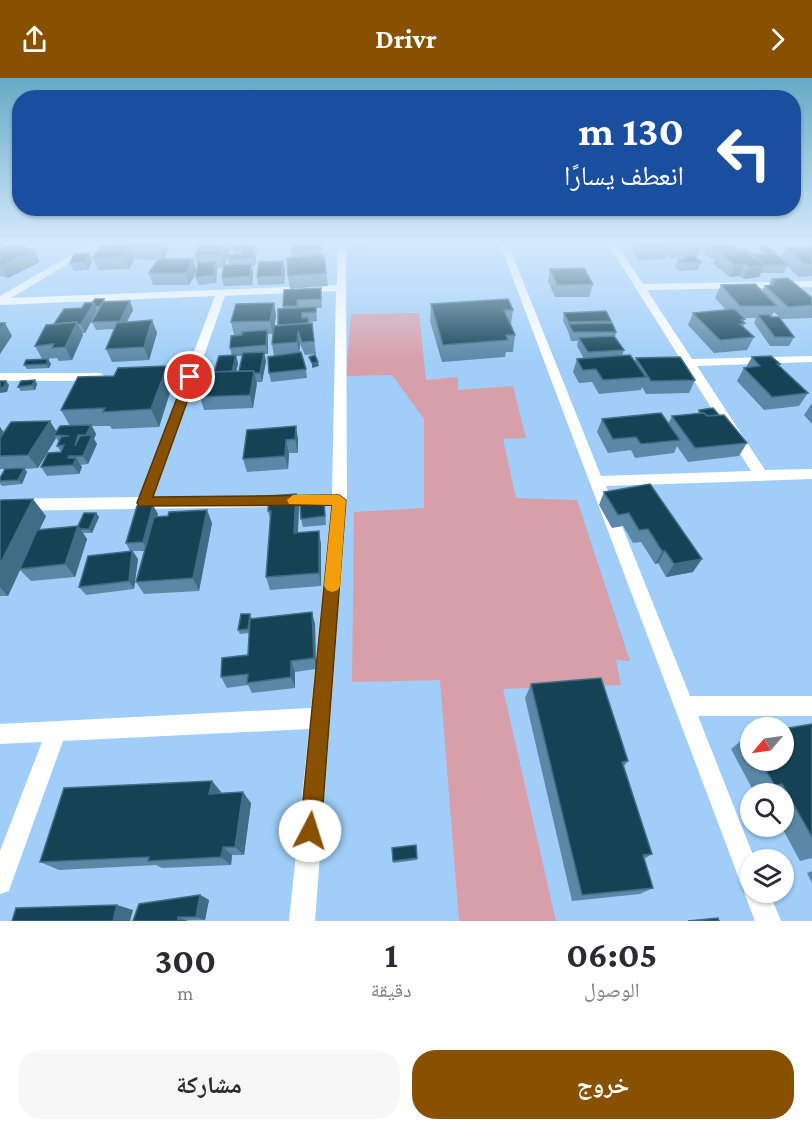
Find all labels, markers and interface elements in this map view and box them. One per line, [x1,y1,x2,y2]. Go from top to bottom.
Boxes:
icon: share [18,23,51,56]
icon: forward [761,23,794,56]
text: Drivr [375,24,437,54]
text: 130 m [579,107,684,154]
icon: left [705,114,783,192]
text: انعطف يسارًا [564,161,684,191]
pin [164,351,215,402]
icon: arrive [173,360,206,393]
north arrow [740,717,794,771]
map controls [740,717,794,903]
button: search [740,783,794,837]
position arrow [278,799,342,863]
button: layers [740,849,794,903]
text: 1 [384,935,398,975]
text: 06:05 [566,935,657,975]
text: 300 [155,941,216,981]
text: دقيقة [371,979,411,1001]
text: الوصول [584,979,639,1001]
text: m [177,982,193,1004]
button: مشاركة [18,1050,400,1119]
button: خروج [412,1050,794,1119]

